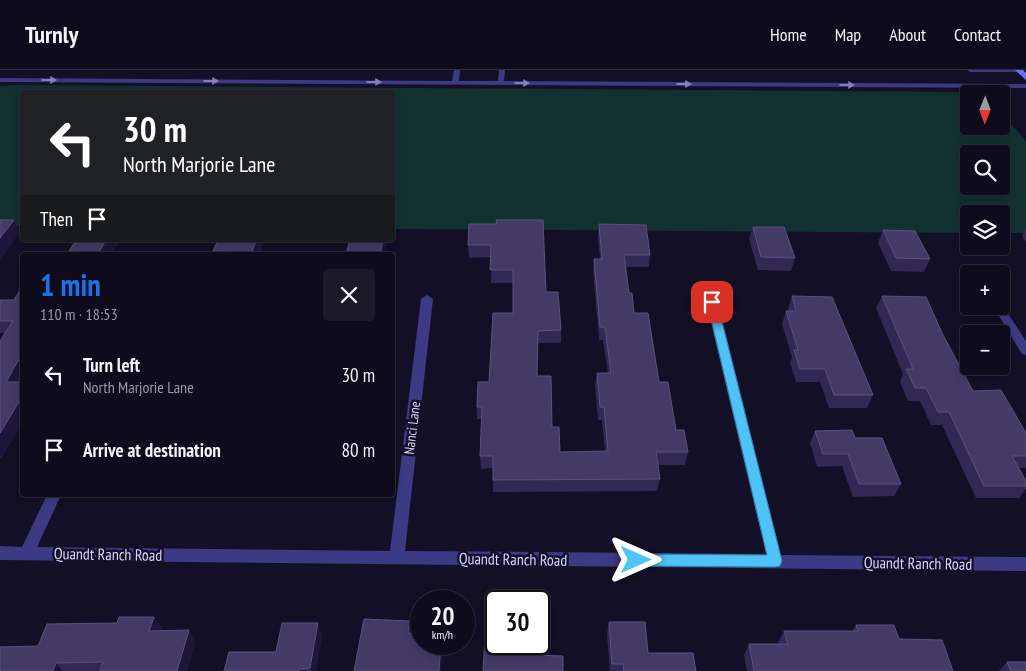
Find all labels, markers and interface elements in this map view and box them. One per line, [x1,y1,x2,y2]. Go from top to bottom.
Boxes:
text: Turnly [25,19,78,50]
text: Home [770,23,807,46]
text: Map [835,23,861,46]
text: About [889,23,926,46]
text: Contact [954,23,1001,46]
one-way arrow [41,76,57,84]
one-way arrow [203,77,219,85]
one-way arrow [366,78,382,86]
one-way arrow [514,79,530,87]
one-way arrow [676,80,692,88]
one-way arrow [839,81,855,89]
north arrow [960,85,1010,135]
map controls [960,85,1010,375]
text: 30 m [123,106,187,152]
icon: left [40,110,105,175]
button: search [960,145,1010,195]
text: North Marjorie Lane [123,150,275,178]
icon: arrive [83,205,111,233]
button: layers [960,205,1010,255]
text: Then [40,207,73,231]
text: 1 min [40,265,101,304]
button: + [960,265,1010,315]
button: close [323,269,375,321]
pin [691,281,733,323]
icon: arrive [698,288,726,316]
text: 110 m · 18:53 [40,304,118,324]
button: − [960,325,1010,375]
text: Turn left [83,353,140,377]
icon: left [40,361,68,389]
text: 30 m [342,363,375,387]
text: North Marjorie Lane [83,377,194,397]
street label: Nanci Lane [400,400,424,456]
icon: arrive [40,436,68,464]
text: Arrive at destination [83,438,221,462]
text: 80 m [342,438,375,462]
position arrow [609,533,661,585]
street label: Quandt Ranch Road [54,543,162,565]
street label: Quandt Ranch Road [459,548,567,570]
street label: Quandt Ranch Road [864,552,972,574]
speed limit sign: 30 [485,590,550,655]
text: 20 [431,600,454,632]
text: km/h [432,627,453,642]

